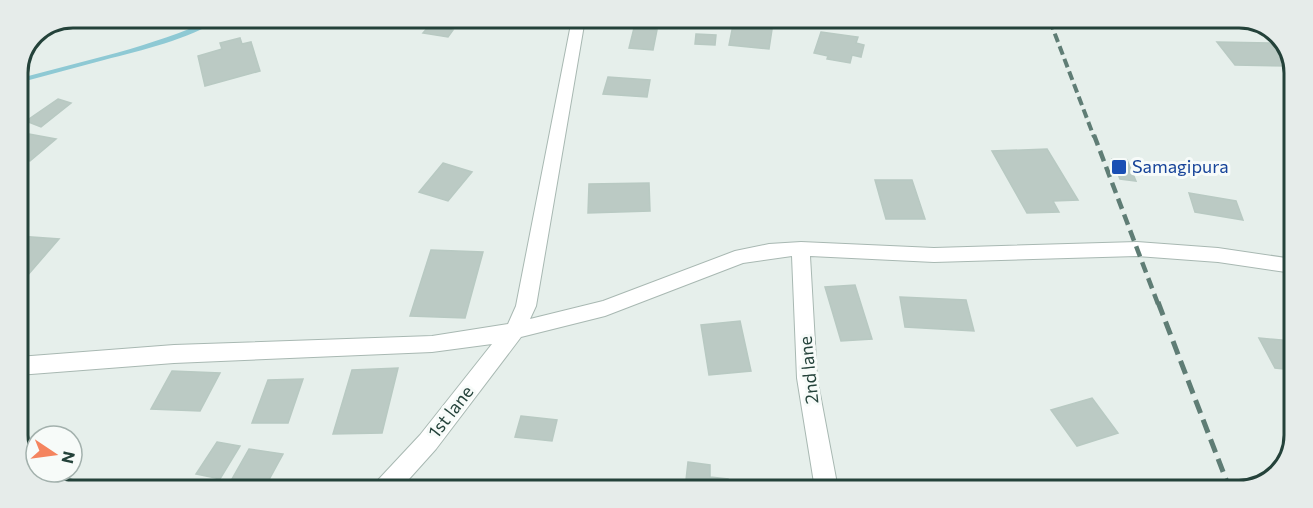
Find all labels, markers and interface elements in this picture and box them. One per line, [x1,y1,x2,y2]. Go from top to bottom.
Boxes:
place label: Samagipura [1132,155,1229,177]
marker: Samagipura [1110,158,1128,176]
street label: 2nd lane [794,335,822,405]
street label: 1st lane [423,381,477,442]
north arrow [24,424,84,484]
text: N [58,450,80,465]

